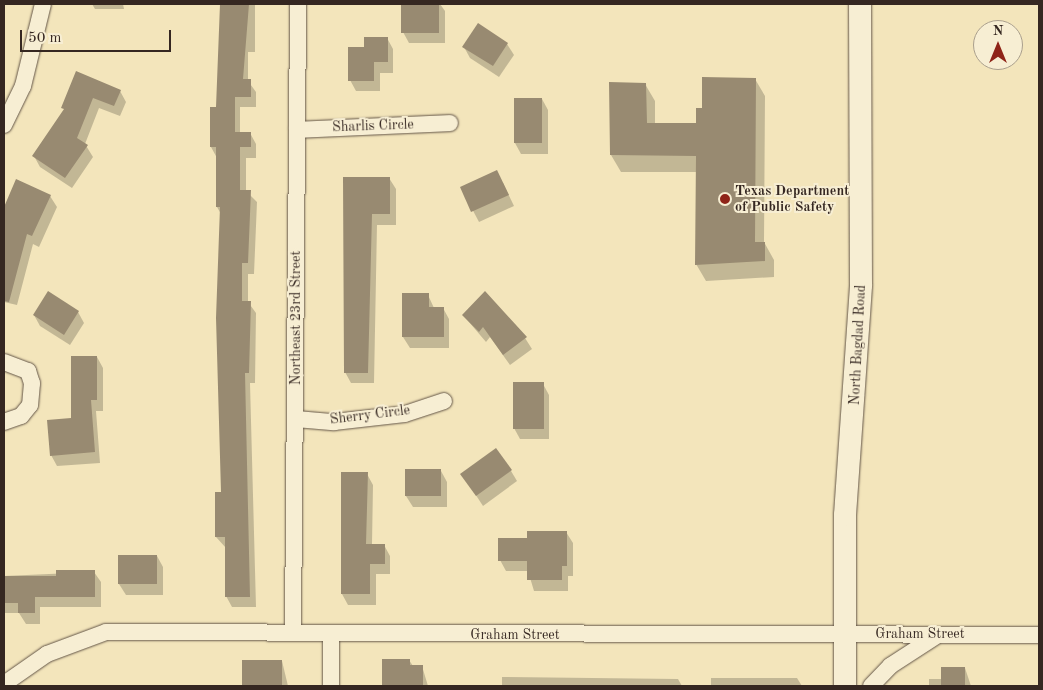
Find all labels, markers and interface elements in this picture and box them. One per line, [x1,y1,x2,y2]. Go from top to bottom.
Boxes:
scale bar [22,20,174,52]
north arrow [973,20,1023,70]
text: N [993,24,1003,38]
text: 50 m [28,31,62,46]
street label: Sharlis Circle [332,116,414,136]
place label: Texas Department of Public Safety [735,183,849,216]
marker: Texas Department of Public Safety [719,193,731,205]
street label: Northeast 23rd Street [288,251,304,385]
street label: North Bagdad Road [846,284,870,406]
street label: Sherry Circle [329,402,411,428]
street label: Graham Street [875,626,965,642]
street label: Graham Street [470,627,560,643]

